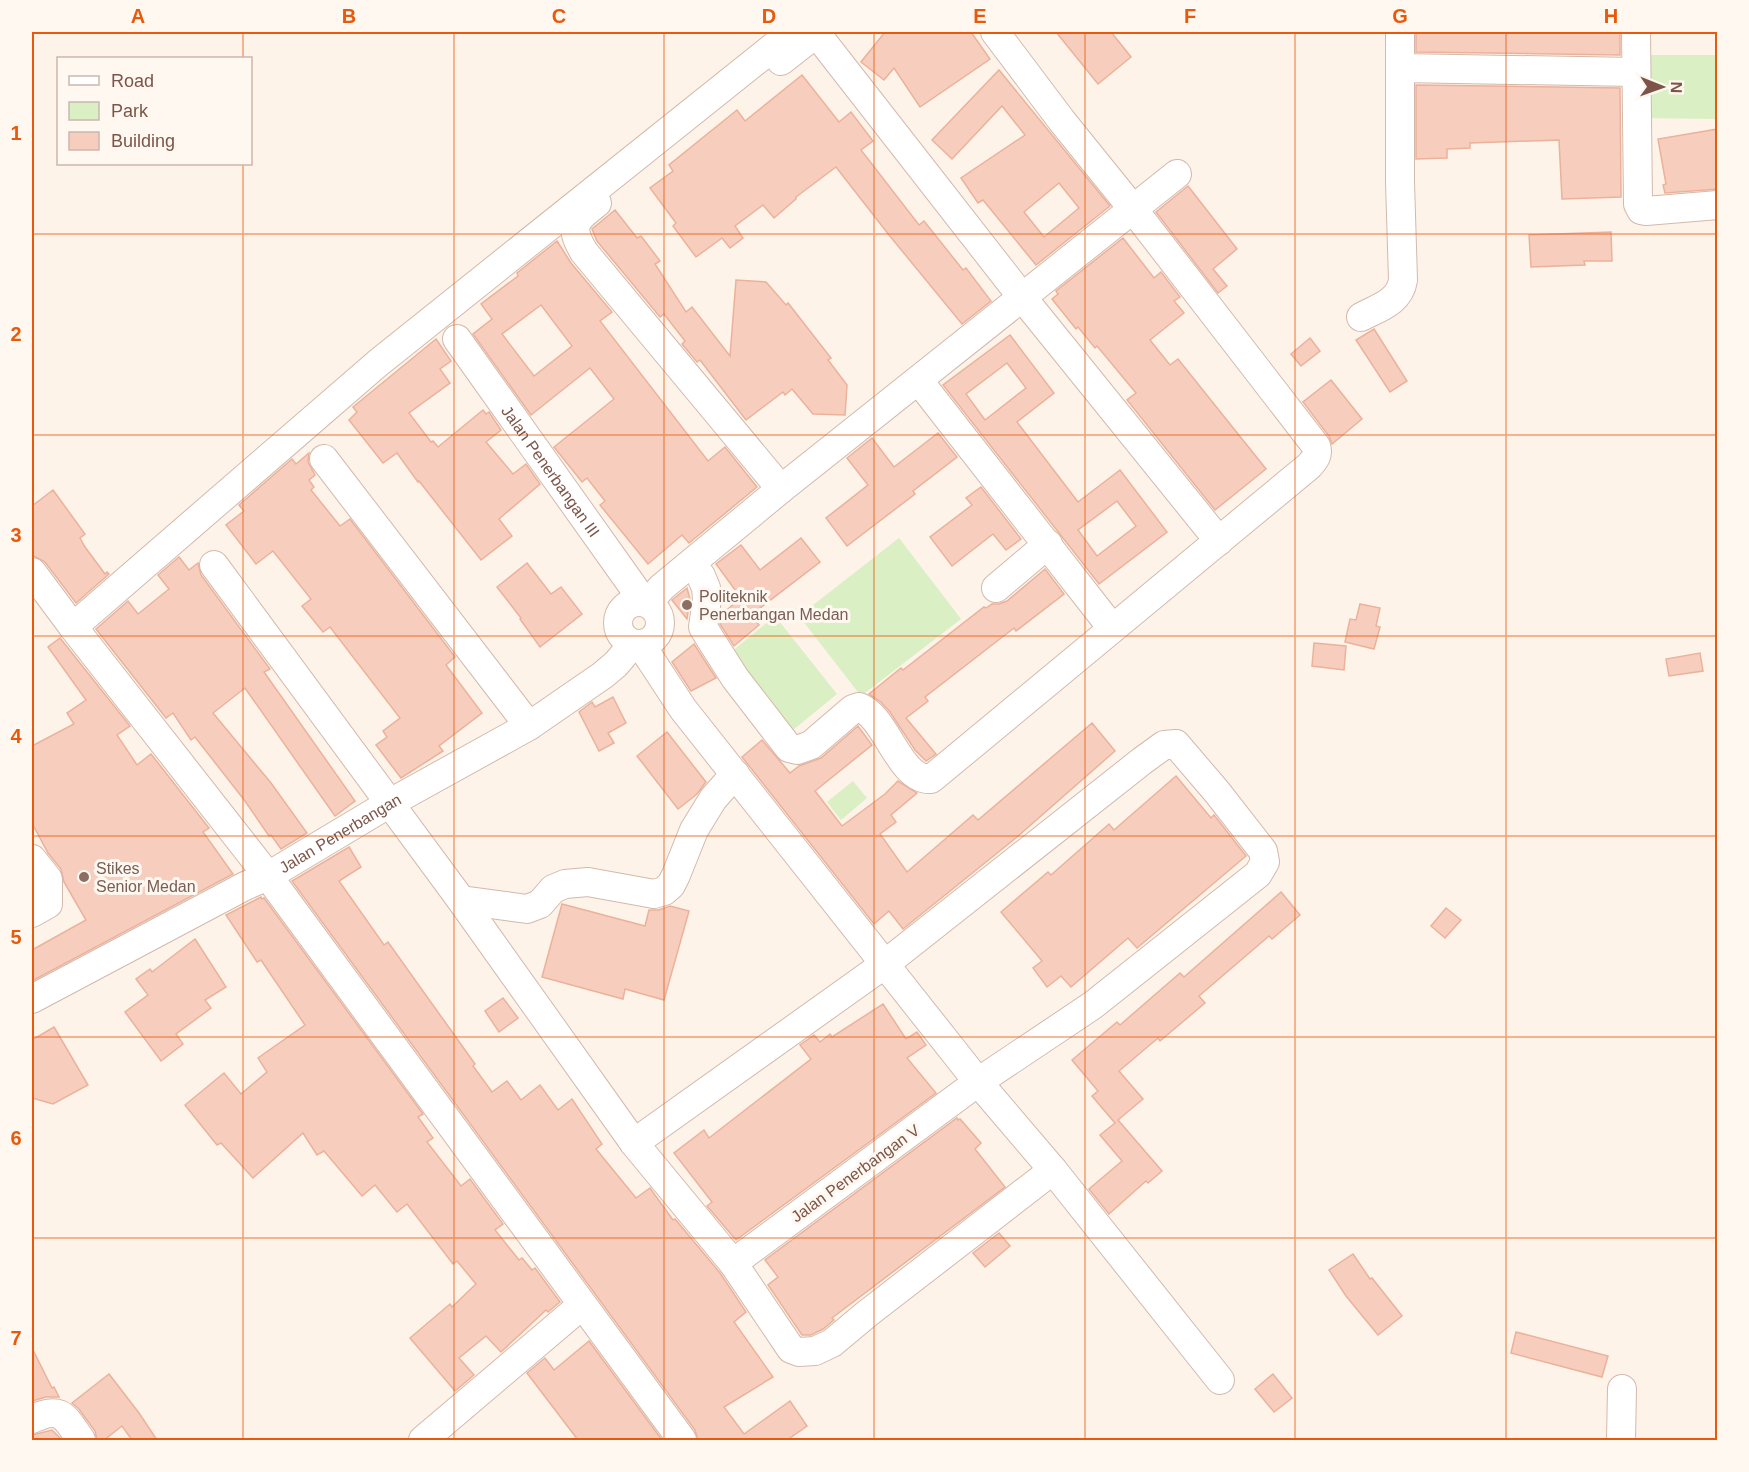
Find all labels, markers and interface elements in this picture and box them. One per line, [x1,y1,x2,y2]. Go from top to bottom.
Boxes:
text: A [131,5,145,27]
text: B [342,5,356,27]
text: C [552,5,566,27]
text: D [762,5,776,27]
text: E [973,5,987,27]
text: F [1184,5,1196,27]
text: G [1392,5,1408,27]
text: H [1604,5,1618,27]
legend [57,57,252,165]
north arrow [1632,57,1692,117]
text: Road [111,71,154,91]
text: N [1668,81,1685,93]
text: Park [111,101,149,121]
text: 1 [10,122,22,144]
text: Building [111,131,175,151]
text: 2 [10,323,22,345]
street label: Jalan Penerbangan III [498,403,603,540]
text: 3 [10,524,22,546]
place label: Politeknik Penerbangan Medan [699,588,848,623]
marker: Politeknik Penerbangan Medan [680,598,694,612]
text: 4 [10,725,22,747]
street label: Jalan Penerbangan [276,791,404,876]
place label: Stikes Senior Medan [96,860,196,895]
marker: Stikes Senior Medan [77,870,91,884]
text: 5 [10,926,22,948]
street label: Jalan Penerbangan V [788,1121,923,1226]
text: 6 [10,1127,22,1149]
text: 7 [10,1327,22,1349]

